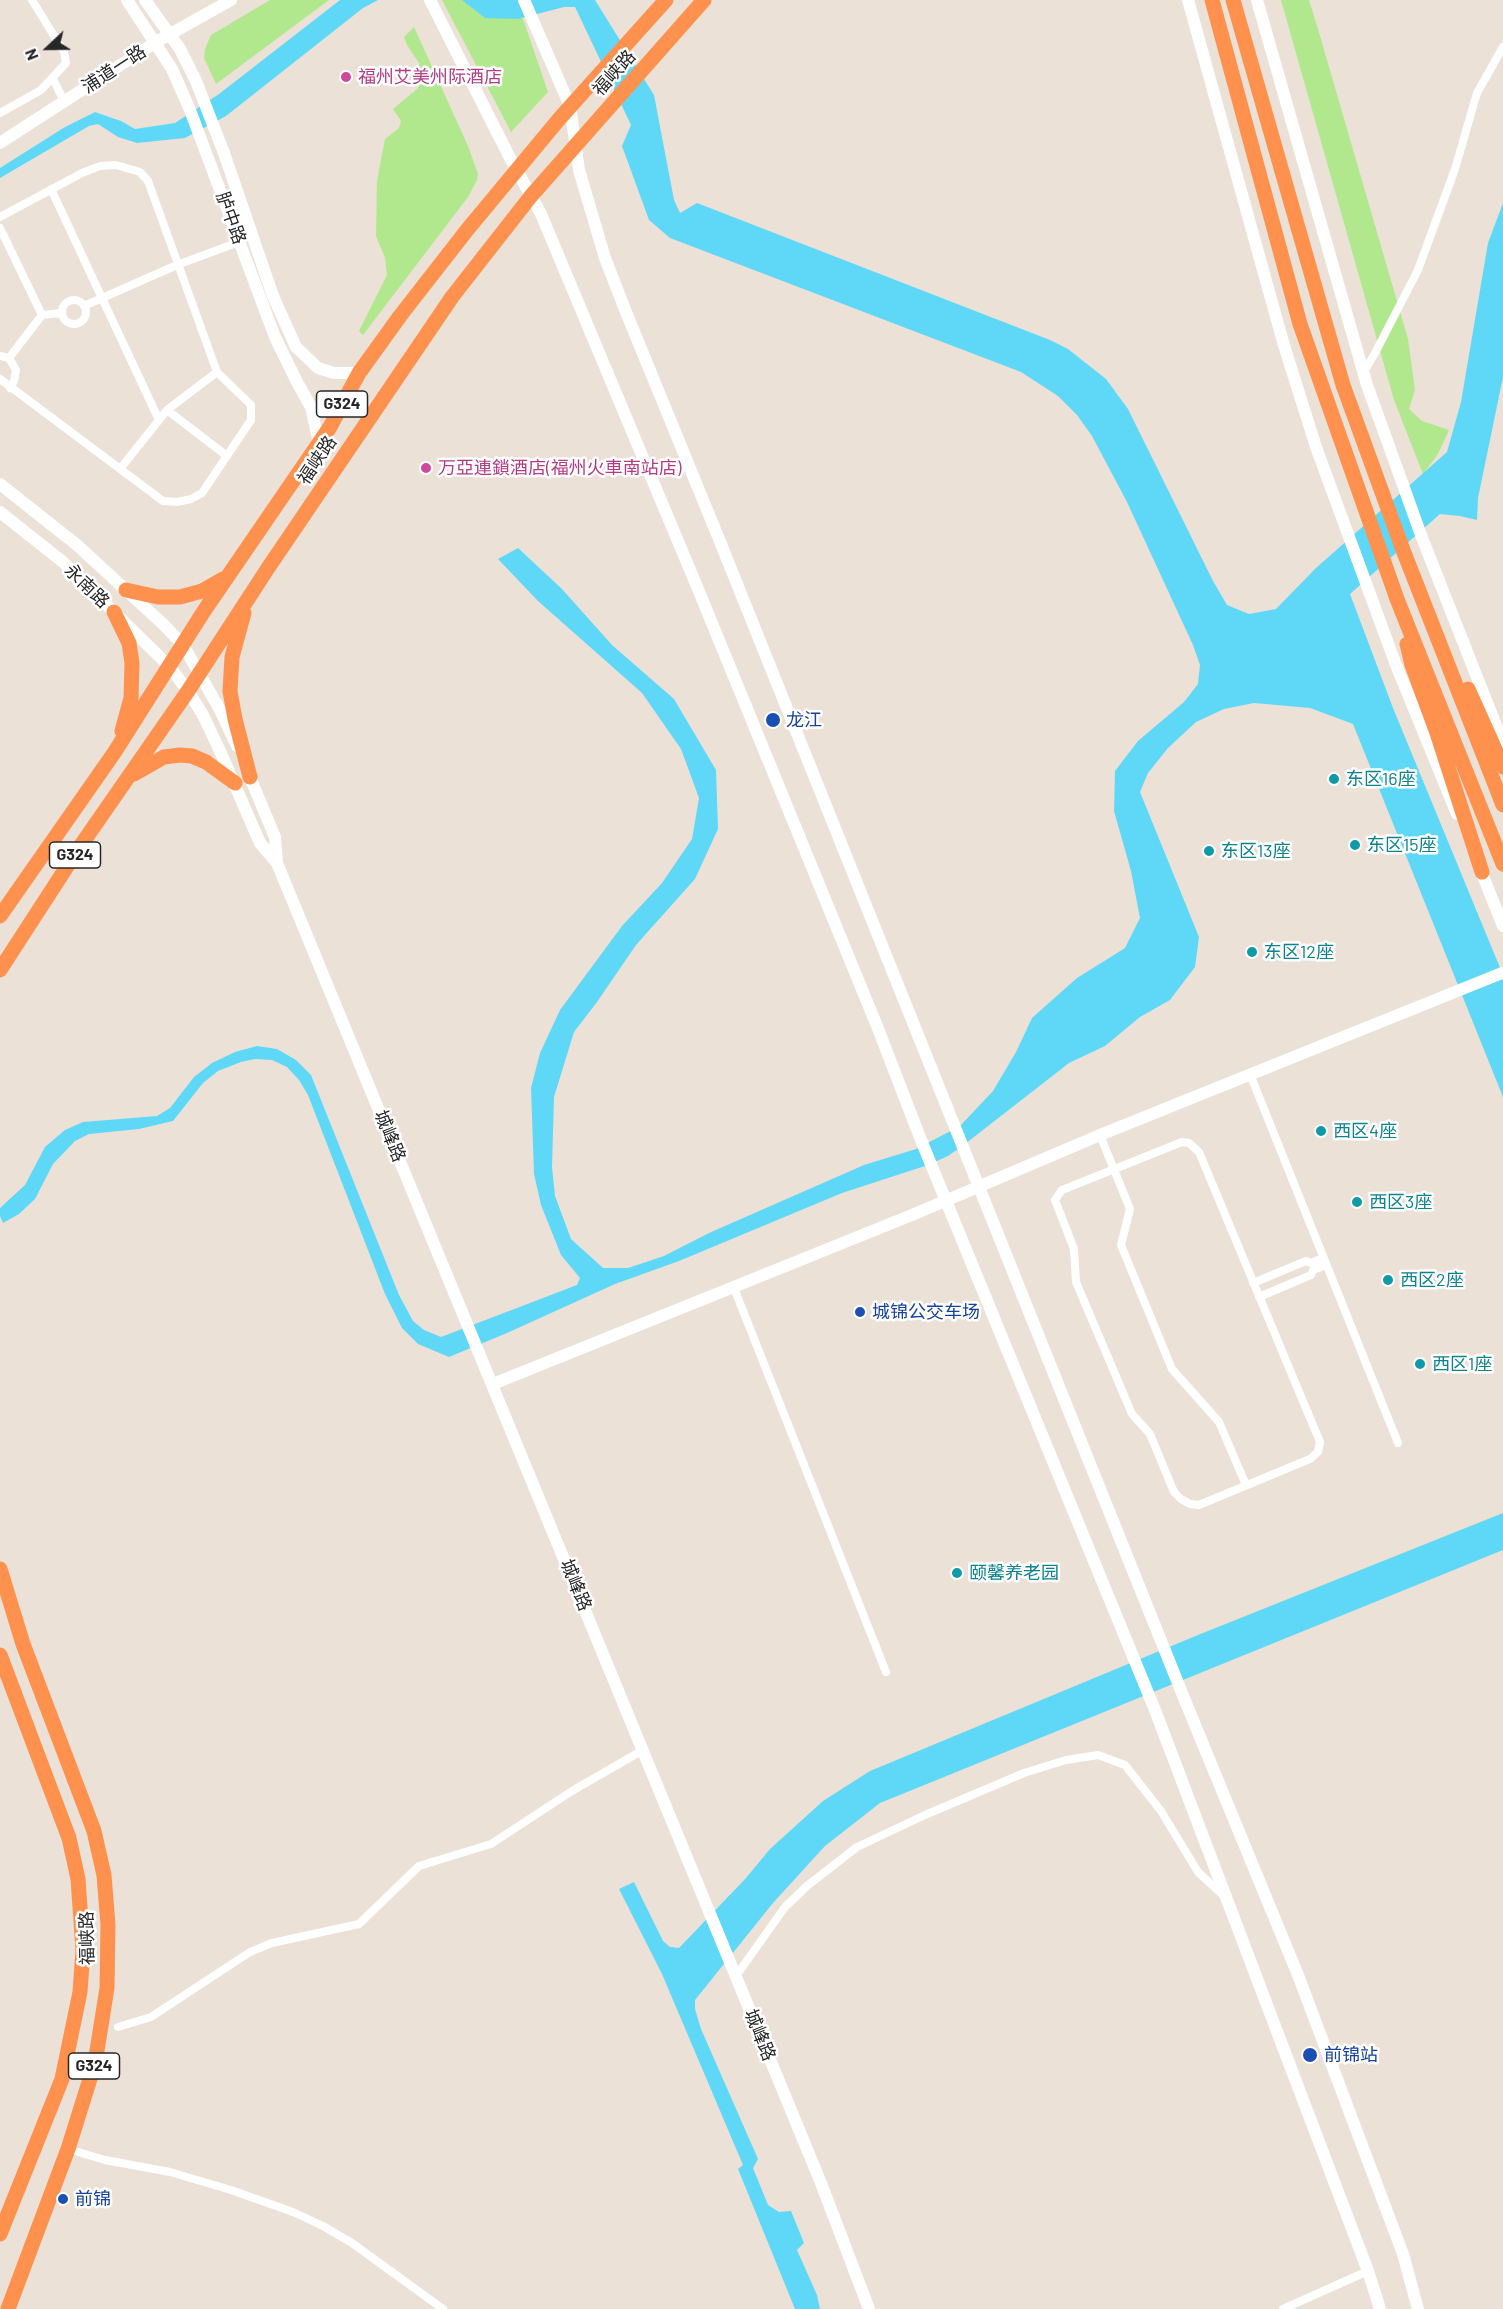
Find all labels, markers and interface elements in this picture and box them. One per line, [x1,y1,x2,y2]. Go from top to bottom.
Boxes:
north arrow [18,18,78,78]
street label: 浦道一路 [78,40,150,98]
text: N [20,46,42,63]
street label: 福峡路 [588,46,640,100]
place label: 福州艾美州际酒店 [358,66,502,88]
marker: 福州艾美州际酒店 [339,70,353,84]
street label: 胪中路 [212,189,250,247]
road number: G324 [316,391,368,417]
street label: 福峡路 [293,432,341,488]
place label: 万亞連鎖酒店(福州火車南站店) [438,457,681,479]
marker: 万亞連鎖酒店(福州火車南站店) [419,461,433,475]
street label: 永南路 [60,559,114,613]
place label: 龙江 [786,709,822,731]
marker: 龙江 [764,711,782,729]
place label: 东区16座 [1346,768,1416,790]
marker: 东区16座 [1327,772,1341,786]
place label: 东区15座 [1367,834,1437,856]
marker: 东区15座 [1348,838,1362,852]
place label: 东区13座 [1221,840,1291,862]
road number: G324 [50,842,100,868]
marker: 东区13座 [1202,844,1216,858]
place label: 东区12座 [1264,941,1334,963]
marker: 东区12座 [1245,945,1259,959]
street label: 城峰路 [370,1107,410,1165]
place label: 西区4座 [1333,1120,1397,1142]
marker: 西区4座 [1314,1124,1328,1138]
place label: 西区3座 [1369,1191,1432,1213]
marker: 西区3座 [1350,1195,1364,1209]
place label: 西区2座 [1400,1269,1464,1291]
marker: 西区2座 [1381,1273,1395,1287]
place label: 城锦公交车场 [872,1301,980,1323]
marker: 城锦公交车场 [853,1305,867,1319]
place label: 西区1座 [1432,1353,1492,1375]
marker: 西区1座 [1413,1357,1427,1371]
street label: 城峰路 [556,1556,596,1614]
place label: 颐馨养老园 [969,1562,1059,1584]
marker: 颐馨养老园 [950,1566,964,1580]
street label: 福峡路 [76,1911,98,1965]
street label: 城峰路 [740,2006,780,2064]
place label: 前锦站 [1324,2044,1378,2066]
marker: 前锦站 [1301,2046,1319,2064]
road number: G324 [68,2053,119,2079]
place label: 前锦 [75,2188,111,2210]
marker: 前锦 [56,2192,70,2206]

